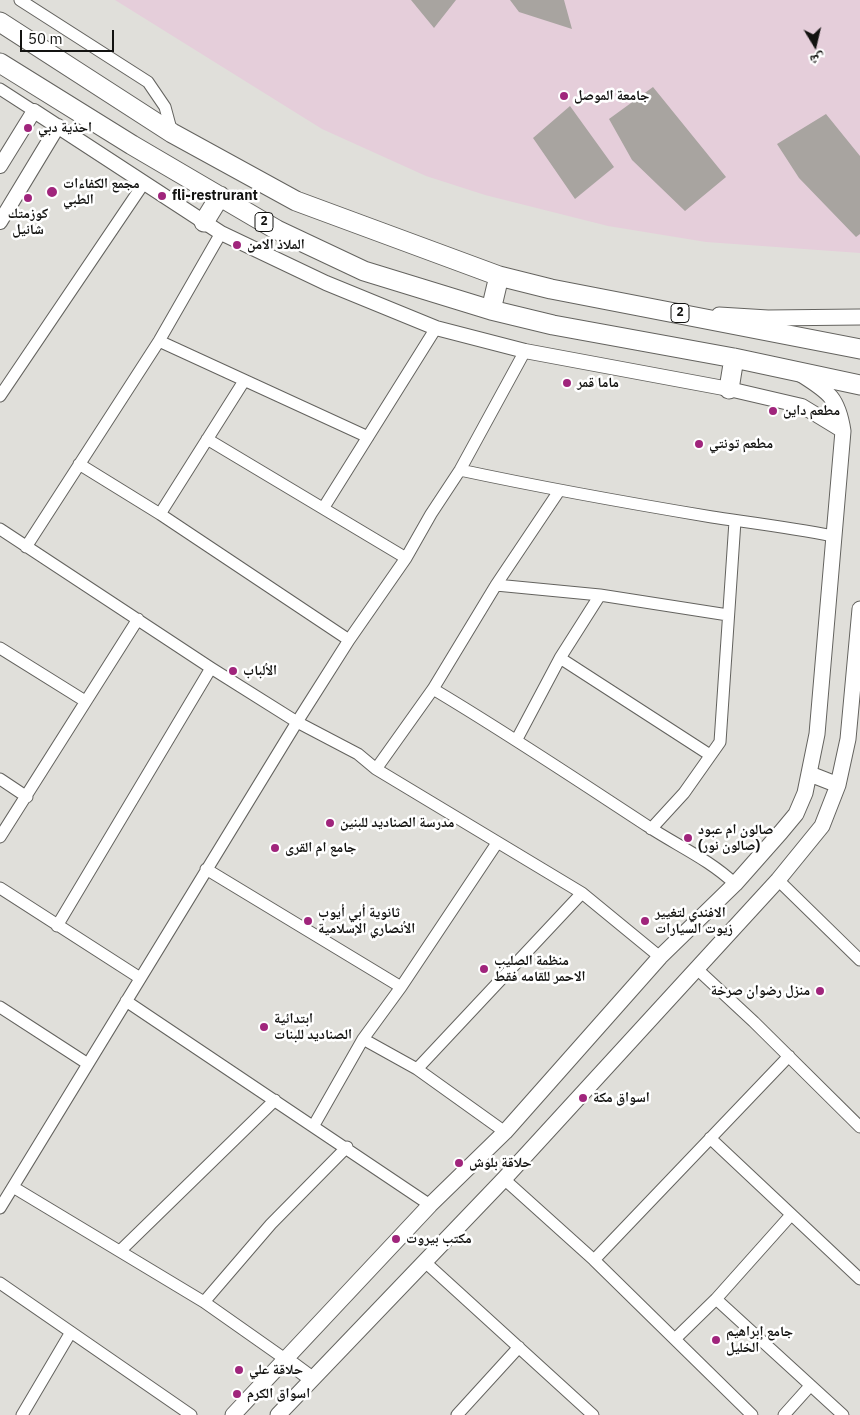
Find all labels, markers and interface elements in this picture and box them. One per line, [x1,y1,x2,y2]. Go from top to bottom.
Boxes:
scale bar [22,20,116,52]
north arrow [790,20,840,70]
text: 50 m [28,29,63,48]
text: ش [809,50,826,70]
place label: جامعة الموصل [574,88,649,104]
marker: جامعة الموصل [558,90,570,102]
place label: احذية دبي [38,120,92,136]
marker: احذية دبي [22,122,34,134]
place label: مجمع الكفاءات الطبي [63,176,140,208]
marker: مجمع الكفاءات الطبي [45,185,59,199]
place label: fli-restrurant [172,188,258,204]
marker: fli-restrurant [156,190,168,202]
marker: كوزمتك شانيل [22,192,34,204]
place label: كوزمتك شانيل [8,206,48,238]
road number: 2 [255,212,273,232]
place label: الملاذ الامن [247,237,305,253]
marker: الملاذ الامن [231,239,243,251]
road number: 2 [671,304,689,322]
place label: ماما قمر [577,375,619,391]
marker: ماما قمر [561,377,573,389]
place label: مطعم داين [783,403,840,419]
marker: مطعم داين [767,405,779,417]
place label: مطعم تونتي [709,436,773,452]
marker: مطعم تونتي [693,438,705,450]
place label: الألباب [243,663,277,679]
marker: الألباب [227,665,239,677]
place label: مدرسة الصناديد للبنين [340,815,454,831]
marker: مدرسة الصناديد للبنين [324,817,336,829]
place label: صالون ام عبود (صالون نور) [698,822,773,854]
marker: صالون ام عبود (صالون نور) [682,832,694,844]
place label: جامع ام القرى [285,840,356,856]
marker: جامع ام القرى [269,842,281,854]
place label: ثانوية أبي أيوب الأنصاري الإسلامية [318,905,415,938]
place label: الافندي لتغيير زيوت السيارات [655,905,733,938]
marker: ثانوية أبي أيوب الأنصاري الإسلامية [302,915,314,927]
marker: الافندي لتغيير زيوت السيارات [639,915,651,927]
place label: منظمة الصليب الاحمر للقامه فقط [494,953,586,986]
marker: منظمة الصليب الاحمر للقامه فقط [478,963,490,975]
place label: منزل رضوان صرخة [711,983,810,999]
marker: منزل رضوان صرخة [814,985,826,997]
place label: ابتدائية الصناديد للبنات [274,1011,352,1044]
marker: ابتدائية الصناديد للبنات [258,1021,270,1033]
place label: اسواق مكة [593,1090,650,1106]
marker: اسواق مكة [577,1092,589,1104]
place label: حلاقة بلوش [469,1155,532,1171]
marker: حلاقة بلوش [453,1157,465,1169]
place label: مكتب بيروت [406,1231,472,1247]
marker: مكتب بيروت [390,1233,402,1245]
place label: جامع إبراهيم الخليل [726,1324,793,1356]
marker: جامع إبراهيم الخليل [710,1334,722,1346]
place label: حلاقة علي [249,1362,303,1378]
marker: حلاقة علي [233,1364,245,1376]
place label: اسواق الكرم [247,1386,310,1402]
marker: اسواق الكرم [231,1388,243,1400]

